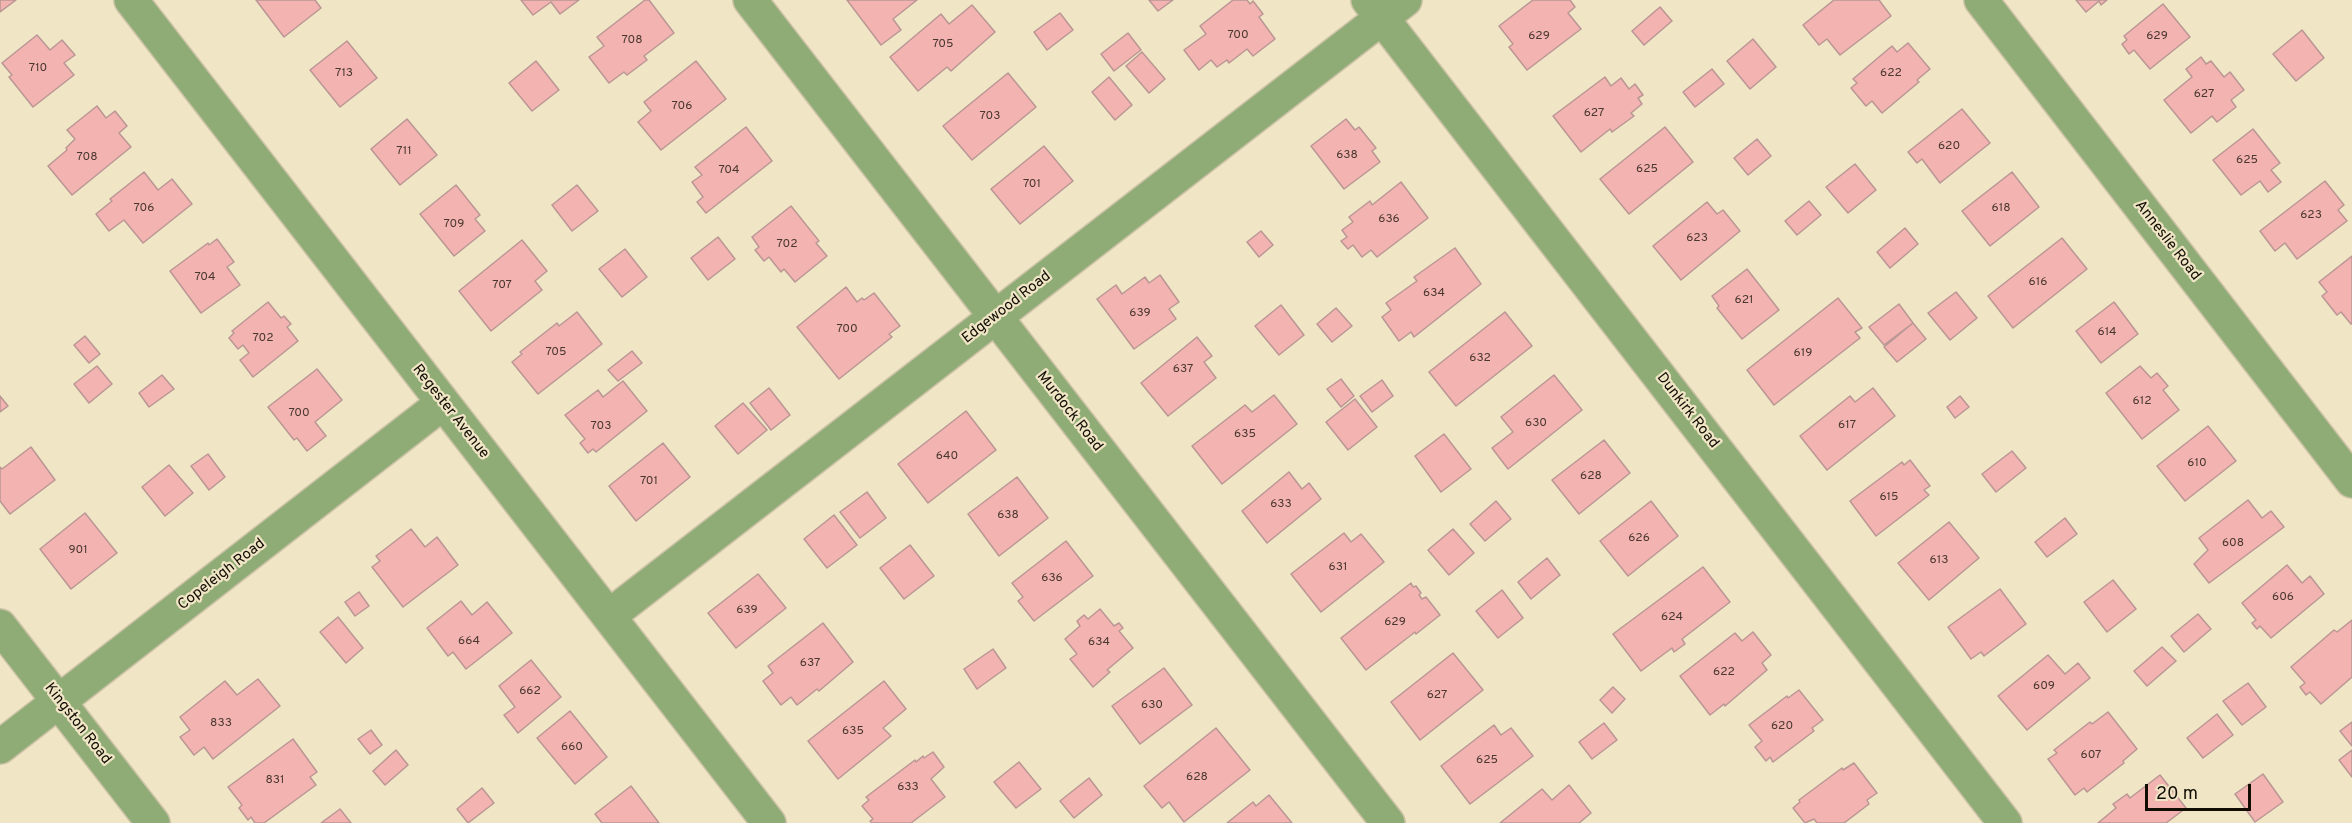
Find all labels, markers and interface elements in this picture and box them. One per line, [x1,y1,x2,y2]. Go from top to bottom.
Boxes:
house number: 700 [1227,29,1249,43]
house number: 629 [1528,30,1550,44]
house number: 629 [2146,30,2168,44]
house number: 708 [622,34,642,48]
house number: 705 [932,38,954,52]
house number: 710 [29,62,47,76]
house number: 713 [335,67,353,81]
house number: 622 [1880,67,1902,81]
house number: 627 [2194,88,2214,102]
house number: 706 [672,100,692,114]
house number: 627 [1584,107,1604,121]
house number: 703 [980,110,1000,124]
house number: 620 [1938,140,1960,154]
house number: 711 [396,145,412,159]
house number: 638 [1336,149,1358,163]
house number: 708 [77,151,97,165]
house number: 625 [2236,154,2258,168]
house number: 625 [1636,163,1658,177]
house number: 704 [718,164,740,178]
house number: 701 [1023,178,1041,192]
street label: Anneslie Road [2130,197,2204,285]
house number: 706 [134,202,154,216]
house number: 618 [1992,202,2010,216]
house number: 623 [2300,209,2322,223]
house number: 636 [1378,213,1400,227]
house number: 709 [444,218,464,232]
house number: 623 [1686,232,1708,246]
house number: 702 [777,238,797,252]
street label: Edgewood Road [959,268,1055,348]
house number: 704 [194,271,216,285]
house number: 616 [2029,276,2047,290]
house number: 707 [492,279,512,293]
house number: 634 [1423,287,1445,301]
house number: 621 [1735,294,1753,308]
house number: 639 [1129,307,1151,321]
house number: 700 [836,323,858,337]
house number: 614 [2098,326,2116,340]
house number: 702 [253,332,273,346]
house number: 705 [545,346,567,360]
house number: 619 [1794,347,1812,361]
house number: 632 [1469,352,1491,366]
street label: Regester Avenue [408,361,492,463]
house number: 637 [1173,363,1193,377]
street label: Murdock Road [1032,368,1106,456]
street label: Dunkirk Road [1652,370,1722,452]
house number: 612 [2133,395,2151,409]
house number: 700 [288,407,310,421]
house number: 630 [1525,417,1547,431]
house number: 617 [1838,419,1856,433]
house number: 703 [591,420,611,434]
house number: 635 [1234,428,1256,442]
house number: 640 [936,450,958,464]
house number: 610 [2187,457,2207,471]
house number: 628 [1580,470,1602,484]
house number: 701 [640,475,658,489]
house number: 615 [1879,491,1899,505]
house number: 633 [1270,498,1292,512]
house number: 638 [997,509,1019,523]
house number: 626 [1628,532,1650,546]
street label: Copeleigh Road [175,535,269,615]
house number: 608 [2222,537,2244,551]
house number: 901 [68,544,88,558]
house number: 613 [1930,554,1948,568]
house number: 631 [1329,561,1347,575]
house number: 636 [1041,572,1063,586]
house number: 606 [2272,591,2294,605]
house number: 639 [736,604,758,618]
house number: 624 [1661,611,1683,625]
house number: 629 [1384,616,1406,630]
house number: 664 [458,635,480,649]
house number: 634 [1088,636,1110,650]
house number: 637 [800,657,820,671]
house number: 622 [1713,666,1735,680]
street label: Kingston Road [40,680,114,768]
house number: 609 [2033,680,2055,694]
house number: 662 [519,685,541,699]
house number: 627 [1427,689,1447,703]
house number: 630 [1141,699,1163,713]
house number: 833 [210,717,232,731]
house number: 620 [1771,720,1793,734]
house number: 635 [842,725,864,739]
house number: 660 [561,741,583,755]
house number: 607 [2081,749,2101,763]
house number: 625 [1476,754,1498,768]
house number: 628 [1186,771,1208,785]
scale bar [2148,772,2254,810]
house number: 831 [265,774,285,788]
house number: 633 [897,781,919,795]
text: 20 m [2156,783,2198,806]

